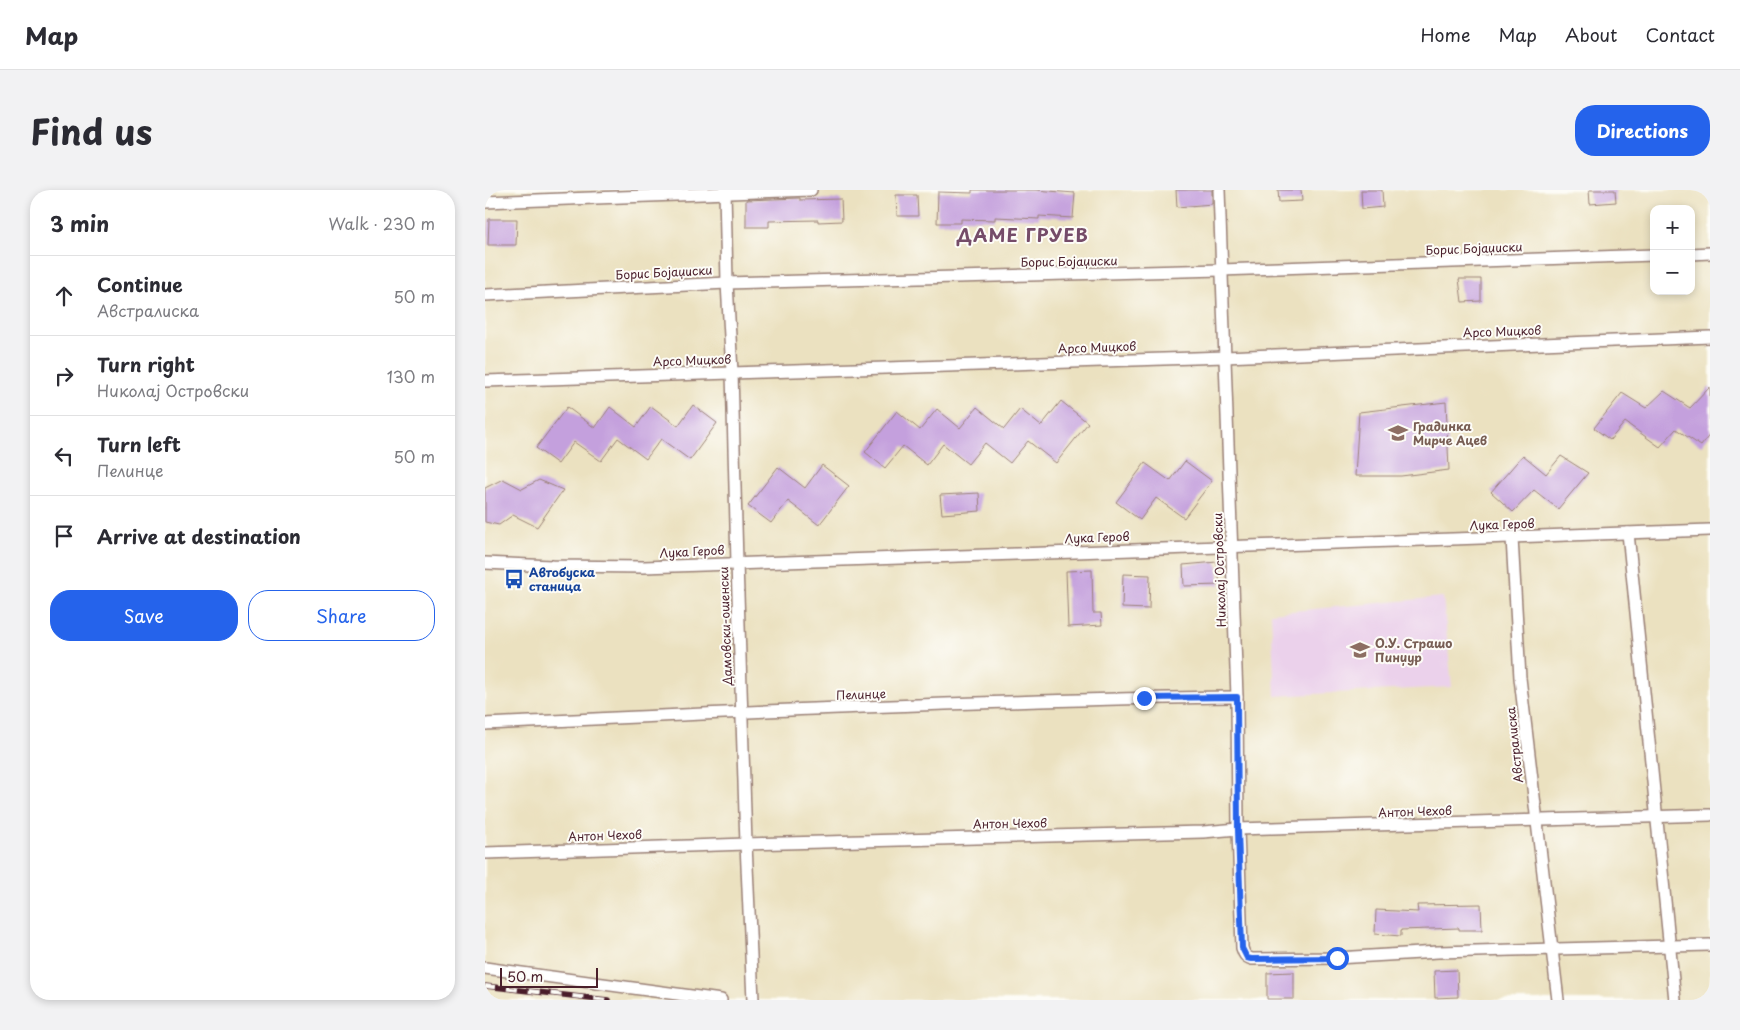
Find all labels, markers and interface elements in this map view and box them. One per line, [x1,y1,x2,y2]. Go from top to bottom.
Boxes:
text: Map [25,17,78,53]
text: Home [1420,21,1470,48]
text: Map [1498,21,1537,48]
text: About [1565,21,1617,48]
text: Contact [1645,21,1715,48]
text: Find us [30,104,152,157]
button: Directions [1575,105,1710,156]
map controls [1650,205,1695,295]
button: + [1650,205,1695,250]
text: 3 min [50,207,109,239]
text: Walk · 230 m [328,211,435,235]
district label: ДАМЕ ГРУЕВ [956,221,1089,248]
street label: Борис Бојаџиски [1425,237,1523,259]
button: − [1650,250,1695,295]
street label: Борис Бојаџиски [1020,251,1118,271]
street label: Борис Бојаџиски [615,260,713,284]
text: Continue [97,270,183,298]
icon: ahead [50,282,78,310]
text: 50 m [394,284,435,308]
text: Австралиска [97,298,199,322]
street label: Арсо Мицков [1462,321,1542,341]
street label: Арсо Мицков [1057,337,1137,357]
text: Turn right [97,350,195,378]
street label: Арсо Мицков [652,350,732,370]
icon: right [50,362,78,390]
text: 130 m [387,364,435,388]
text: Николај Островски [97,378,249,402]
place label: Градинка Мирче Ацев [1413,417,1487,449]
school or university icon: Градинка Мирче Ацев [1387,422,1409,444]
text: Turn left [97,430,181,458]
icon: left [50,442,78,470]
text: 50 m [394,444,435,468]
text: Пелинце [97,458,164,482]
street label: Николај Островски [1208,513,1230,627]
street label: Лука Геров [1469,514,1535,534]
icon: arrive [50,522,78,550]
text: Arrive at destination [97,522,301,550]
street label: Лука Геров [1064,527,1130,547]
street label: Лука Геров [659,540,725,562]
place label: Автобуска станица [529,563,595,595]
street label: Дамовски-ошенски [714,566,736,687]
bus stop icon: Автобуска станица [503,568,525,590]
button: Save [50,590,238,641]
button: Share [248,590,435,641]
place label: О.У. Страшо Пинџур [1375,634,1452,666]
school or university icon: О.У. Страшо Пинџур [1349,639,1371,661]
street label: Пелинце [836,684,886,704]
route end [1133,687,1156,710]
street label: Австралиска [1501,706,1527,784]
street label: Антон Чехов [1378,801,1452,821]
street label: Антон Чехов [973,813,1047,833]
street label: Антон Чехов [568,825,642,845]
route start [1326,947,1349,970]
scale bar [500,965,597,988]
text: 50 m [507,966,543,987]

